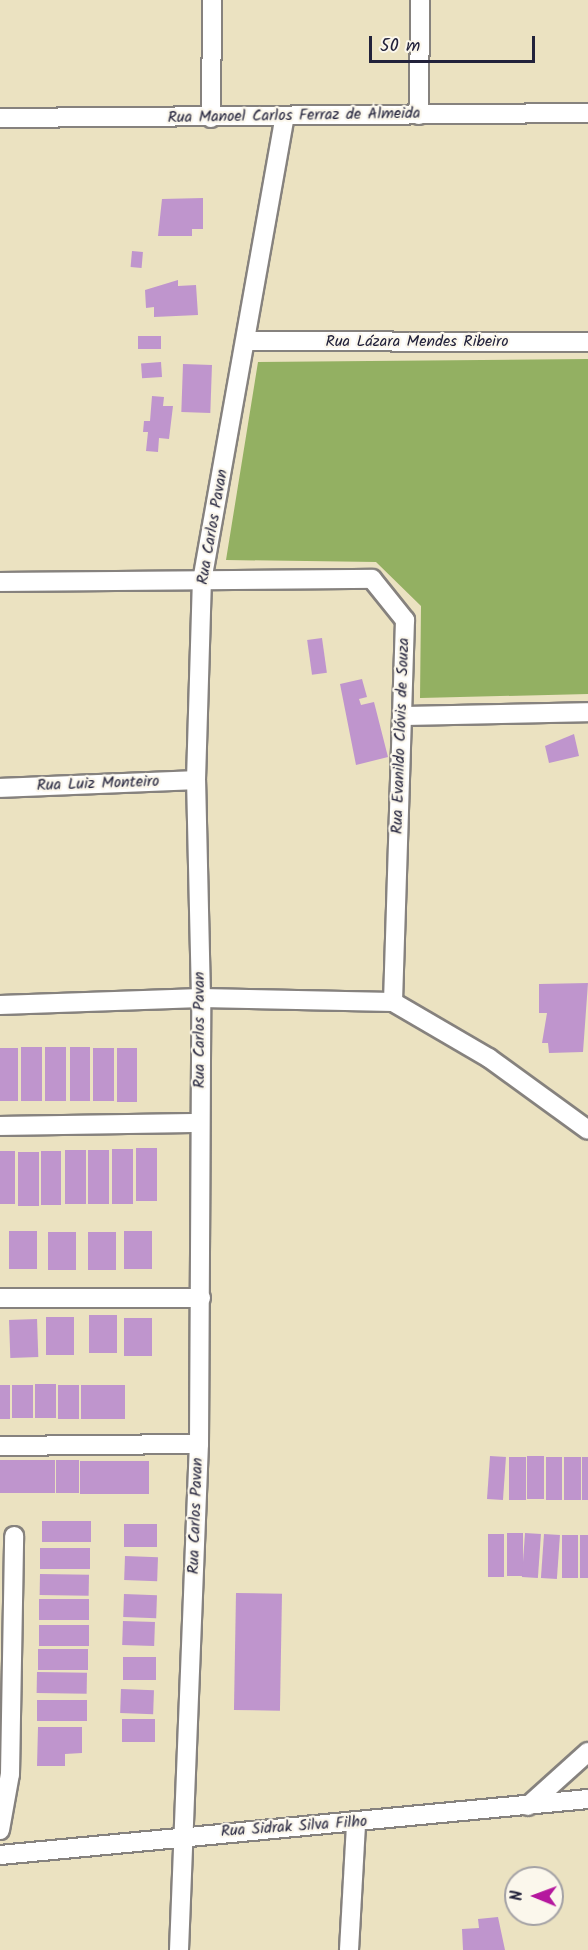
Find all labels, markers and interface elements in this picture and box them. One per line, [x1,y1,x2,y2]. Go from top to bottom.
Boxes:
scale bar [372,24,538,62]
text: 50 m [380,32,420,61]
street label: Rua Manoel Carlos Ferraz de Almeida [167,104,421,128]
street label: Rua Lázara Mendes Ribeiro [326,332,508,352]
street label: Rua Carlos Pavan [193,468,233,586]
street label: Rua Evanildo Clóvis de Souza [388,637,414,835]
street label: Rua Luiz Monteiro [36,772,160,796]
street label: Rua Carlos Pavan [190,972,210,1088]
street label: Rua Carlos Pavan [184,1457,208,1575]
street label: Rua Sidrak Silva Filho [220,1812,368,1842]
north arrow [504,1866,564,1926]
text: N [505,1890,530,1901]

